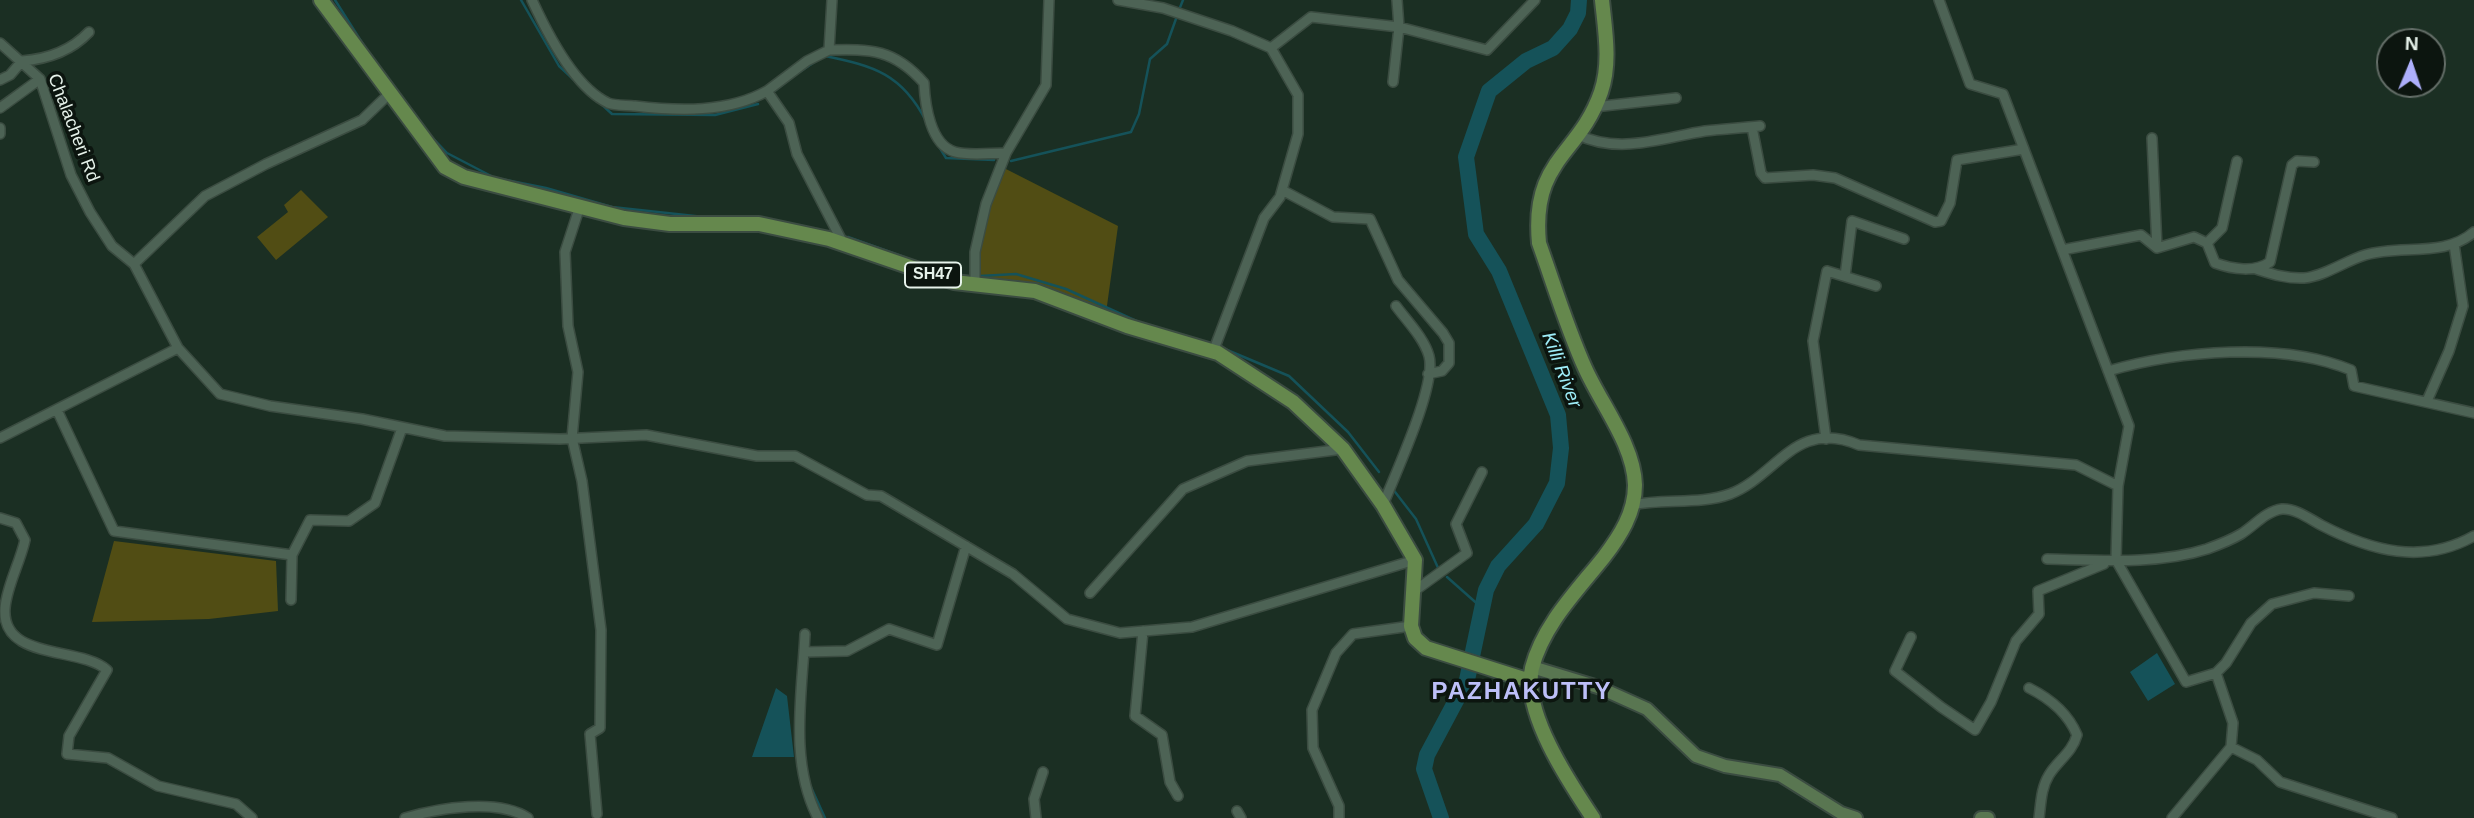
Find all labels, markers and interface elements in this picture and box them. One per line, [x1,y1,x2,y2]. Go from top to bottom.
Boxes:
north arrow [2376,28,2446,98]
text: N [2404,33,2419,54]
street label: Chalacheri Rd [42,71,104,185]
road number: SH47 [905,262,961,288]
water label: Killi River [1536,329,1586,411]
district label: PAZHAKUTTY [1433,678,1611,706]

